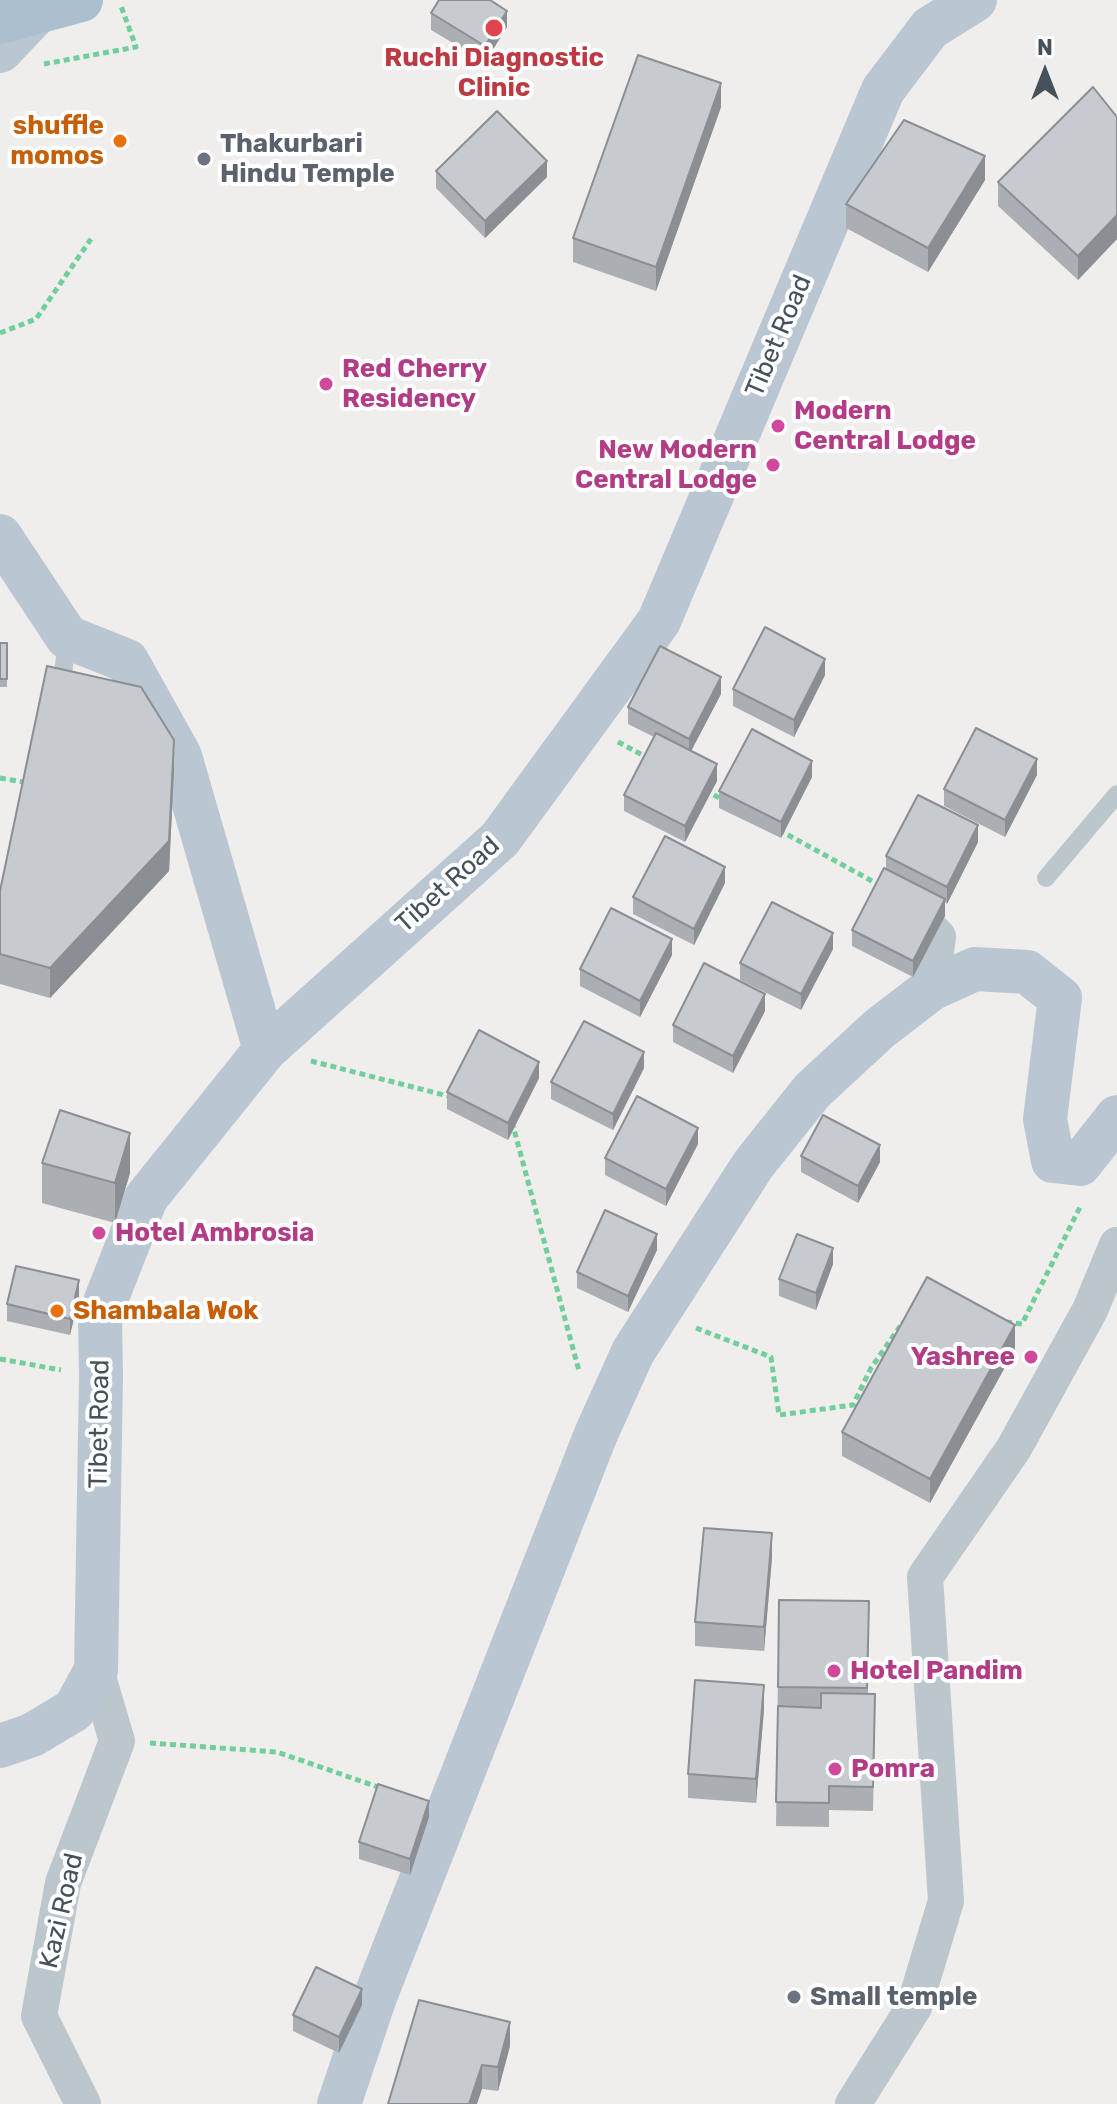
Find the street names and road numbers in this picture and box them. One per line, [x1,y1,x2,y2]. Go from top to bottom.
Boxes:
street label: Tibet Road [739,270,819,402]
street label: Tibet Road [389,830,507,940]
street label: Tibet Road [83,1359,117,1489]
street label: Kazi Road [34,1850,90,1972]

